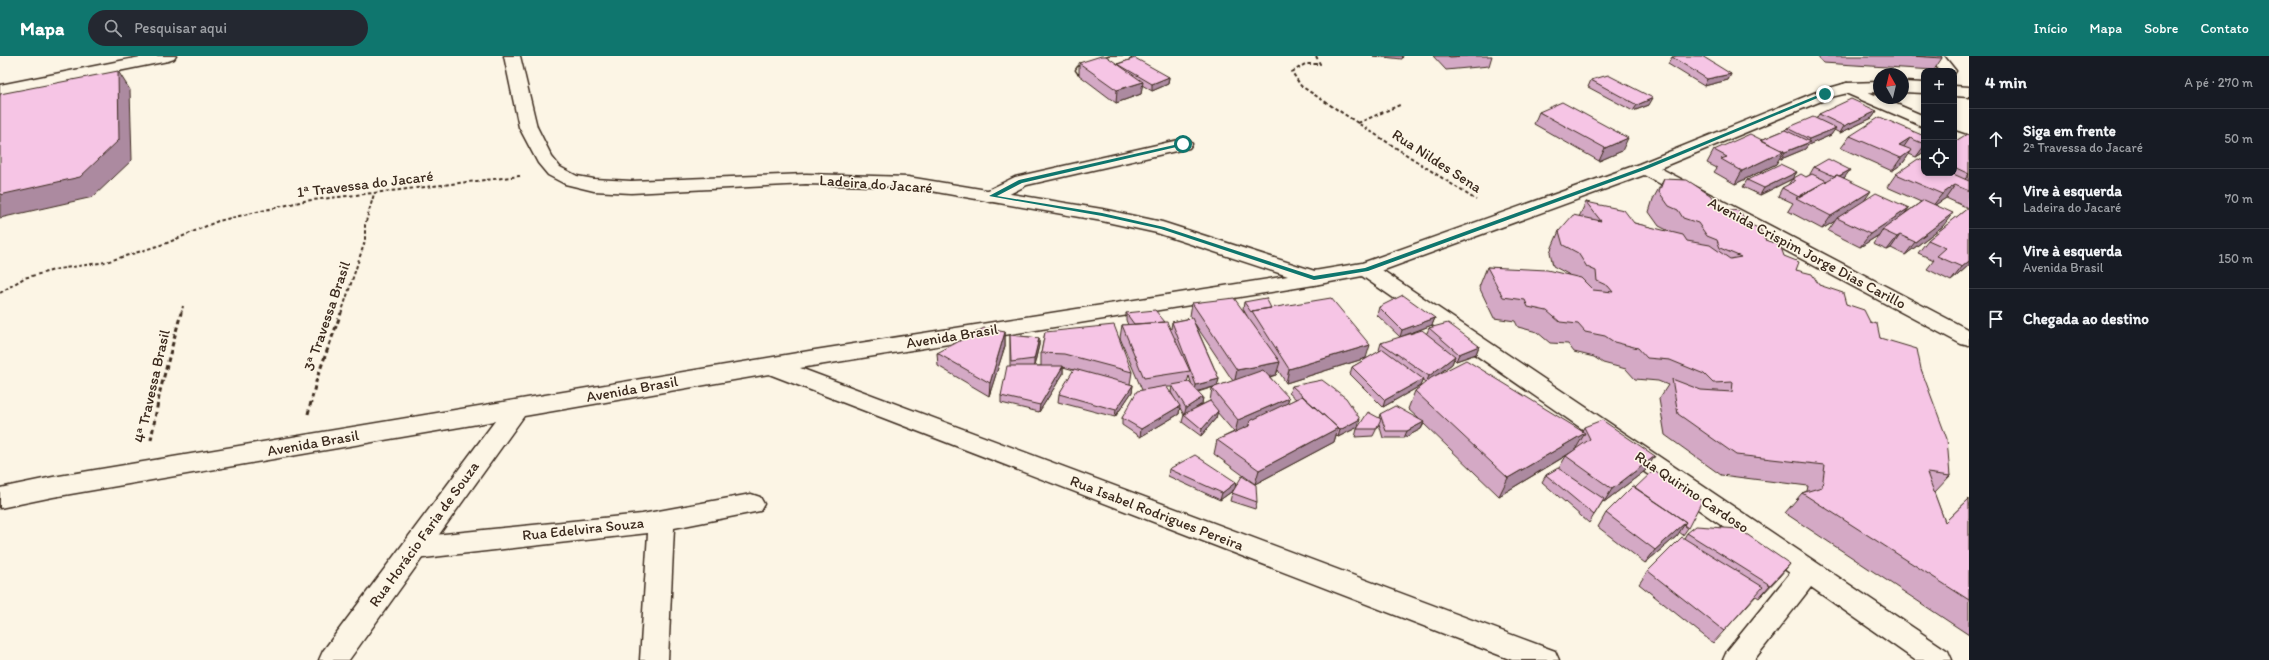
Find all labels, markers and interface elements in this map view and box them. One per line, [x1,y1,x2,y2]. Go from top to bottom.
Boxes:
search box [88,10,368,46]
text: Mapa [20,17,64,40]
icon: search [102,17,124,39]
text: Pesquisar aqui [134,19,227,37]
text: Início [2034,20,2068,37]
text: Mapa [2090,20,2122,37]
text: Sobre [2144,20,2178,37]
text: Contato [2200,20,2249,37]
north arrow [1873,68,1909,104]
map controls [1921,68,1957,176]
button: + [1921,68,1957,104]
text: 4 min [1985,72,2027,92]
text: A pé · 270 m [2185,75,2253,90]
route end [1816,85,1834,103]
button: − [1921,104,1957,140]
text: Siga em frente [2023,122,2116,140]
street label: Rua Nildes Sena [1389,125,1485,197]
icon: ahead [1985,128,2007,150]
text: 50 m [2224,131,2253,146]
route start [1174,135,1192,153]
button: locate [1921,140,1957,176]
text: 2ª Travessa do Jacaré [2023,140,2143,155]
street label: 1ª Travessa do Jacaré [296,167,434,201]
street label: Ladeira do Jacaré [819,171,933,197]
text: Vire à esquerda [2023,182,2122,200]
icon: left [1985,188,2007,210]
text: 70 m [2225,191,2253,206]
street label: Avenida Crispim Jorge Dias Carillo [1705,193,1909,313]
text: Ladeira do Jacaré [2023,200,2121,215]
text: Vire à esquerda [2023,242,2122,260]
icon: left [1985,248,2007,270]
text: 150 m [2218,251,2253,266]
street label: 3ª Travessa Brasil [300,258,354,373]
text: Avenida Brasil [2023,260,2103,275]
icon: arrive [1985,308,2007,330]
text: Chegada ao destino [2023,310,2149,328]
street label: Avenida Brasil [905,320,1000,352]
street label: 4ª Travessa Brasil [130,327,174,444]
street label: Avenida Brasil [585,372,680,406]
street label: Avenida Brasil [266,426,361,460]
street label: Rua Quirino Cardoso [1632,447,1752,537]
street label: Rua Horácio Faria de Souza [365,458,483,610]
street label: Rua Isabel Rodrigues Pereira [1068,472,1247,555]
street label: Rua Edelvira Souza [521,514,645,544]

